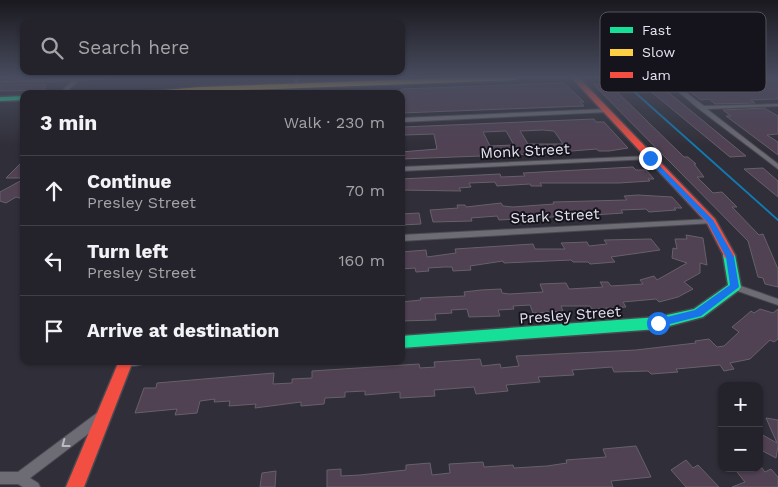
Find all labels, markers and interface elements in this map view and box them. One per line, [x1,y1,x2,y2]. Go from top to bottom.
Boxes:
legend [600,12,766,92]
search box [20,20,405,75]
text: Fast [642,22,671,38]
icon: search [38,34,66,62]
text: Search here [78,36,189,59]
text: Slow [642,44,675,60]
text: Jam [642,67,671,83]
text: 3 min [40,110,97,135]
text: Walk · 230 m [284,113,385,132]
street label: Monk Street [480,140,571,162]
route end [639,147,662,170]
text: Continue [87,170,171,193]
icon: ahead [40,177,68,205]
text: 70 m [346,181,385,200]
text: Presley Street [87,193,196,212]
street label: Stark Street [510,205,601,227]
text: Turn left [87,240,168,263]
icon: left [40,247,68,275]
text: 160 m [338,251,385,270]
text: Presley Street [87,263,196,282]
street label: Presley Street [518,302,622,328]
route start [647,312,670,335]
icon: arrive [40,317,68,345]
text: Arrive at destination [87,319,279,342]
map controls [718,382,763,472]
button: + [718,382,763,427]
button: − [718,427,763,472]
one-way arrow [61,438,71,447]

